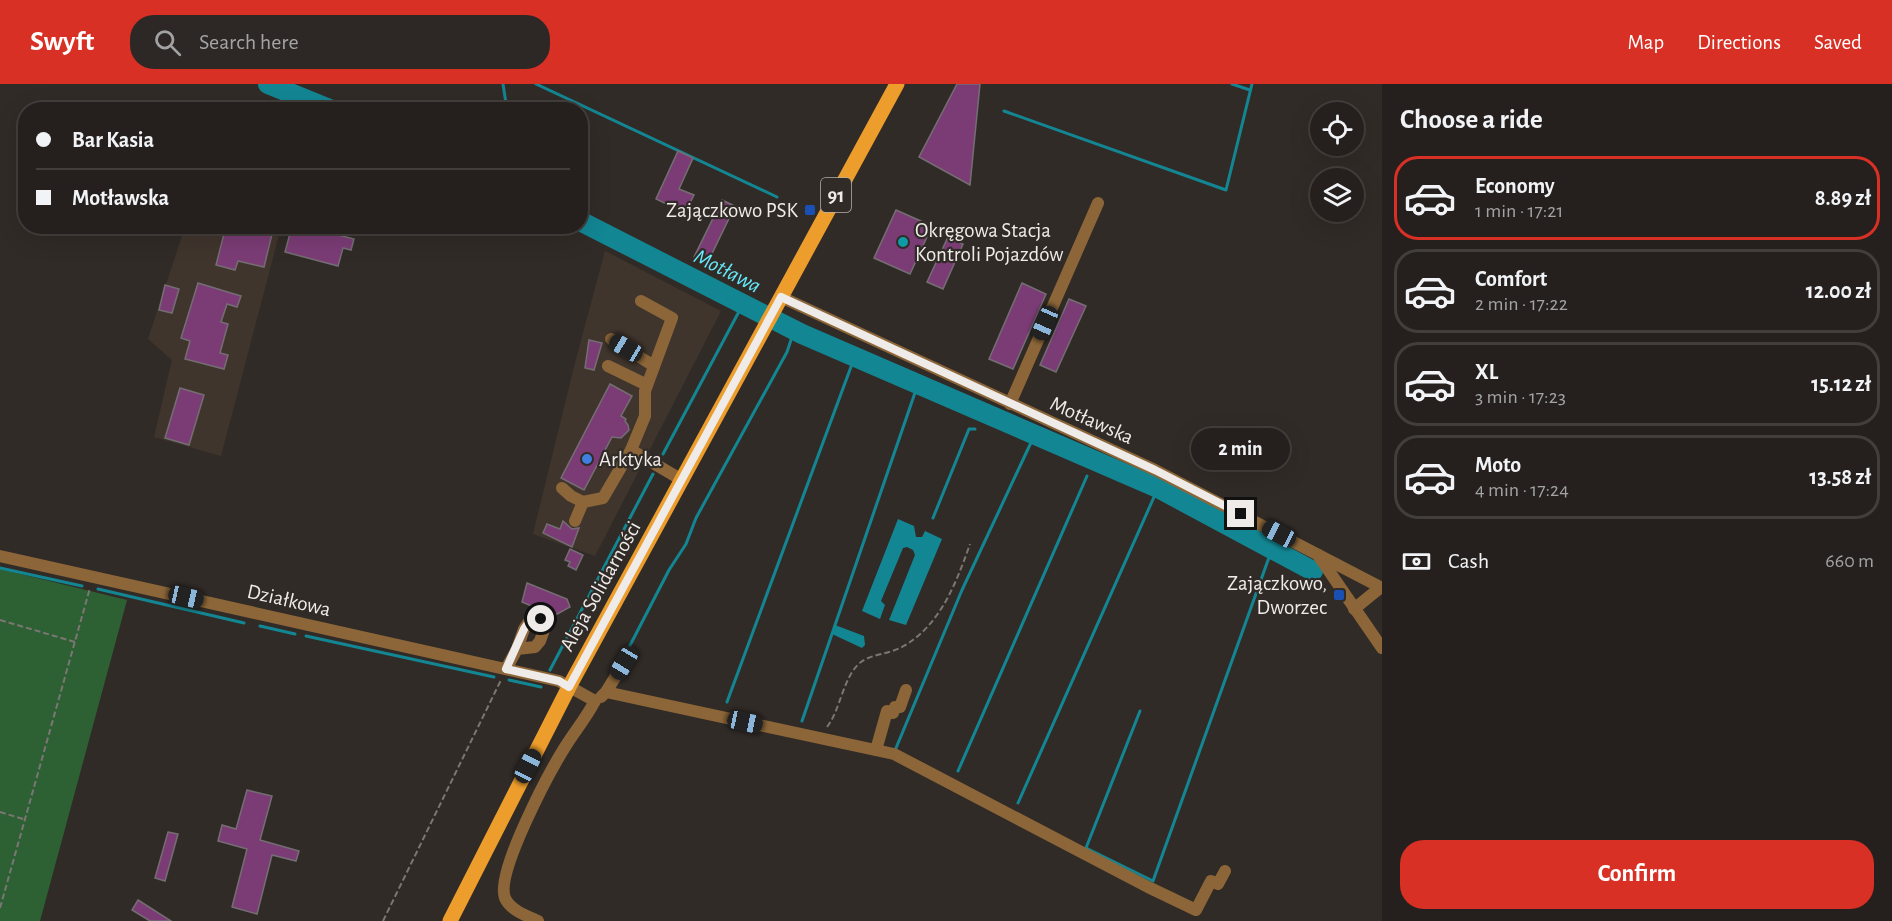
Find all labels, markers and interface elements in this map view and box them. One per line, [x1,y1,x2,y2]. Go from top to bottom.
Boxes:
search box [130,15,550,69]
icon: search [151,26,184,59]
text: Swyft [30,28,94,56]
text: Search here [199,31,299,53]
text: Map [1628,32,1664,53]
text: Directions [1697,32,1781,53]
text: Saved [1814,32,1862,53]
map controls [1310,102,1364,222]
button: locate [1310,102,1364,156]
text: Choose a ride [1400,106,1543,133]
text: Bar Kasia [72,129,154,151]
button: layers [1310,168,1364,222]
icon: car [1403,171,1457,225]
text: Economy [1475,175,1555,197]
road number: 91 [821,178,851,212]
text: Motławska [72,187,169,209]
text: 8.89 zł [1815,187,1871,209]
place label: Zajączkowo PSK [666,200,798,221]
text: 1 min · 17:21 [1475,201,1563,221]
marker: Zajączkowo PSK [803,203,817,217]
place label: Okręgowa Stacja Kontroli Pojazdów [915,220,1063,265]
marker: Okręgowa Stacja Kontroli Pojazdów [896,235,910,249]
water label: Motława [691,245,764,297]
icon: car [1403,264,1457,318]
text: Comfort [1475,268,1547,290]
text: 12.00 zł [1806,280,1871,302]
text: 2 min · 17:22 [1475,294,1568,314]
car [1029,303,1061,343]
car [606,331,646,365]
icon: car [1403,357,1457,411]
text: XL [1475,361,1498,383]
text: 15.12 zł [1811,373,1871,395]
text: 3 min · 17:23 [1475,387,1566,407]
street label: Motławska [1047,393,1137,448]
callout: 2 min [1192,427,1290,469]
text: 2 min [1218,439,1263,459]
place label: Arktyka [599,449,662,470]
icon: car [1403,450,1457,504]
marker: Arktyka [580,452,594,466]
text: Moto [1475,454,1521,476]
text: 13.58 zł [1809,466,1871,488]
text: 4 min · 17:24 [1475,480,1569,500]
route end [1227,500,1254,527]
street label: Aleja Solidarności [556,518,645,655]
car [1259,518,1299,550]
icon: cash [1400,545,1433,578]
text: Cash [1448,550,1489,572]
text: 660 m [1825,551,1874,571]
place label: Zajączkowo, Dworzec [1227,573,1327,618]
street label: Działkowa [245,581,333,620]
car [166,584,206,610]
marker: Zajączkowo, Dworzec [1332,588,1346,602]
route start [527,605,554,632]
car [607,643,641,683]
car [726,709,764,735]
car [512,746,544,786]
button: Confirm [1400,840,1874,909]

